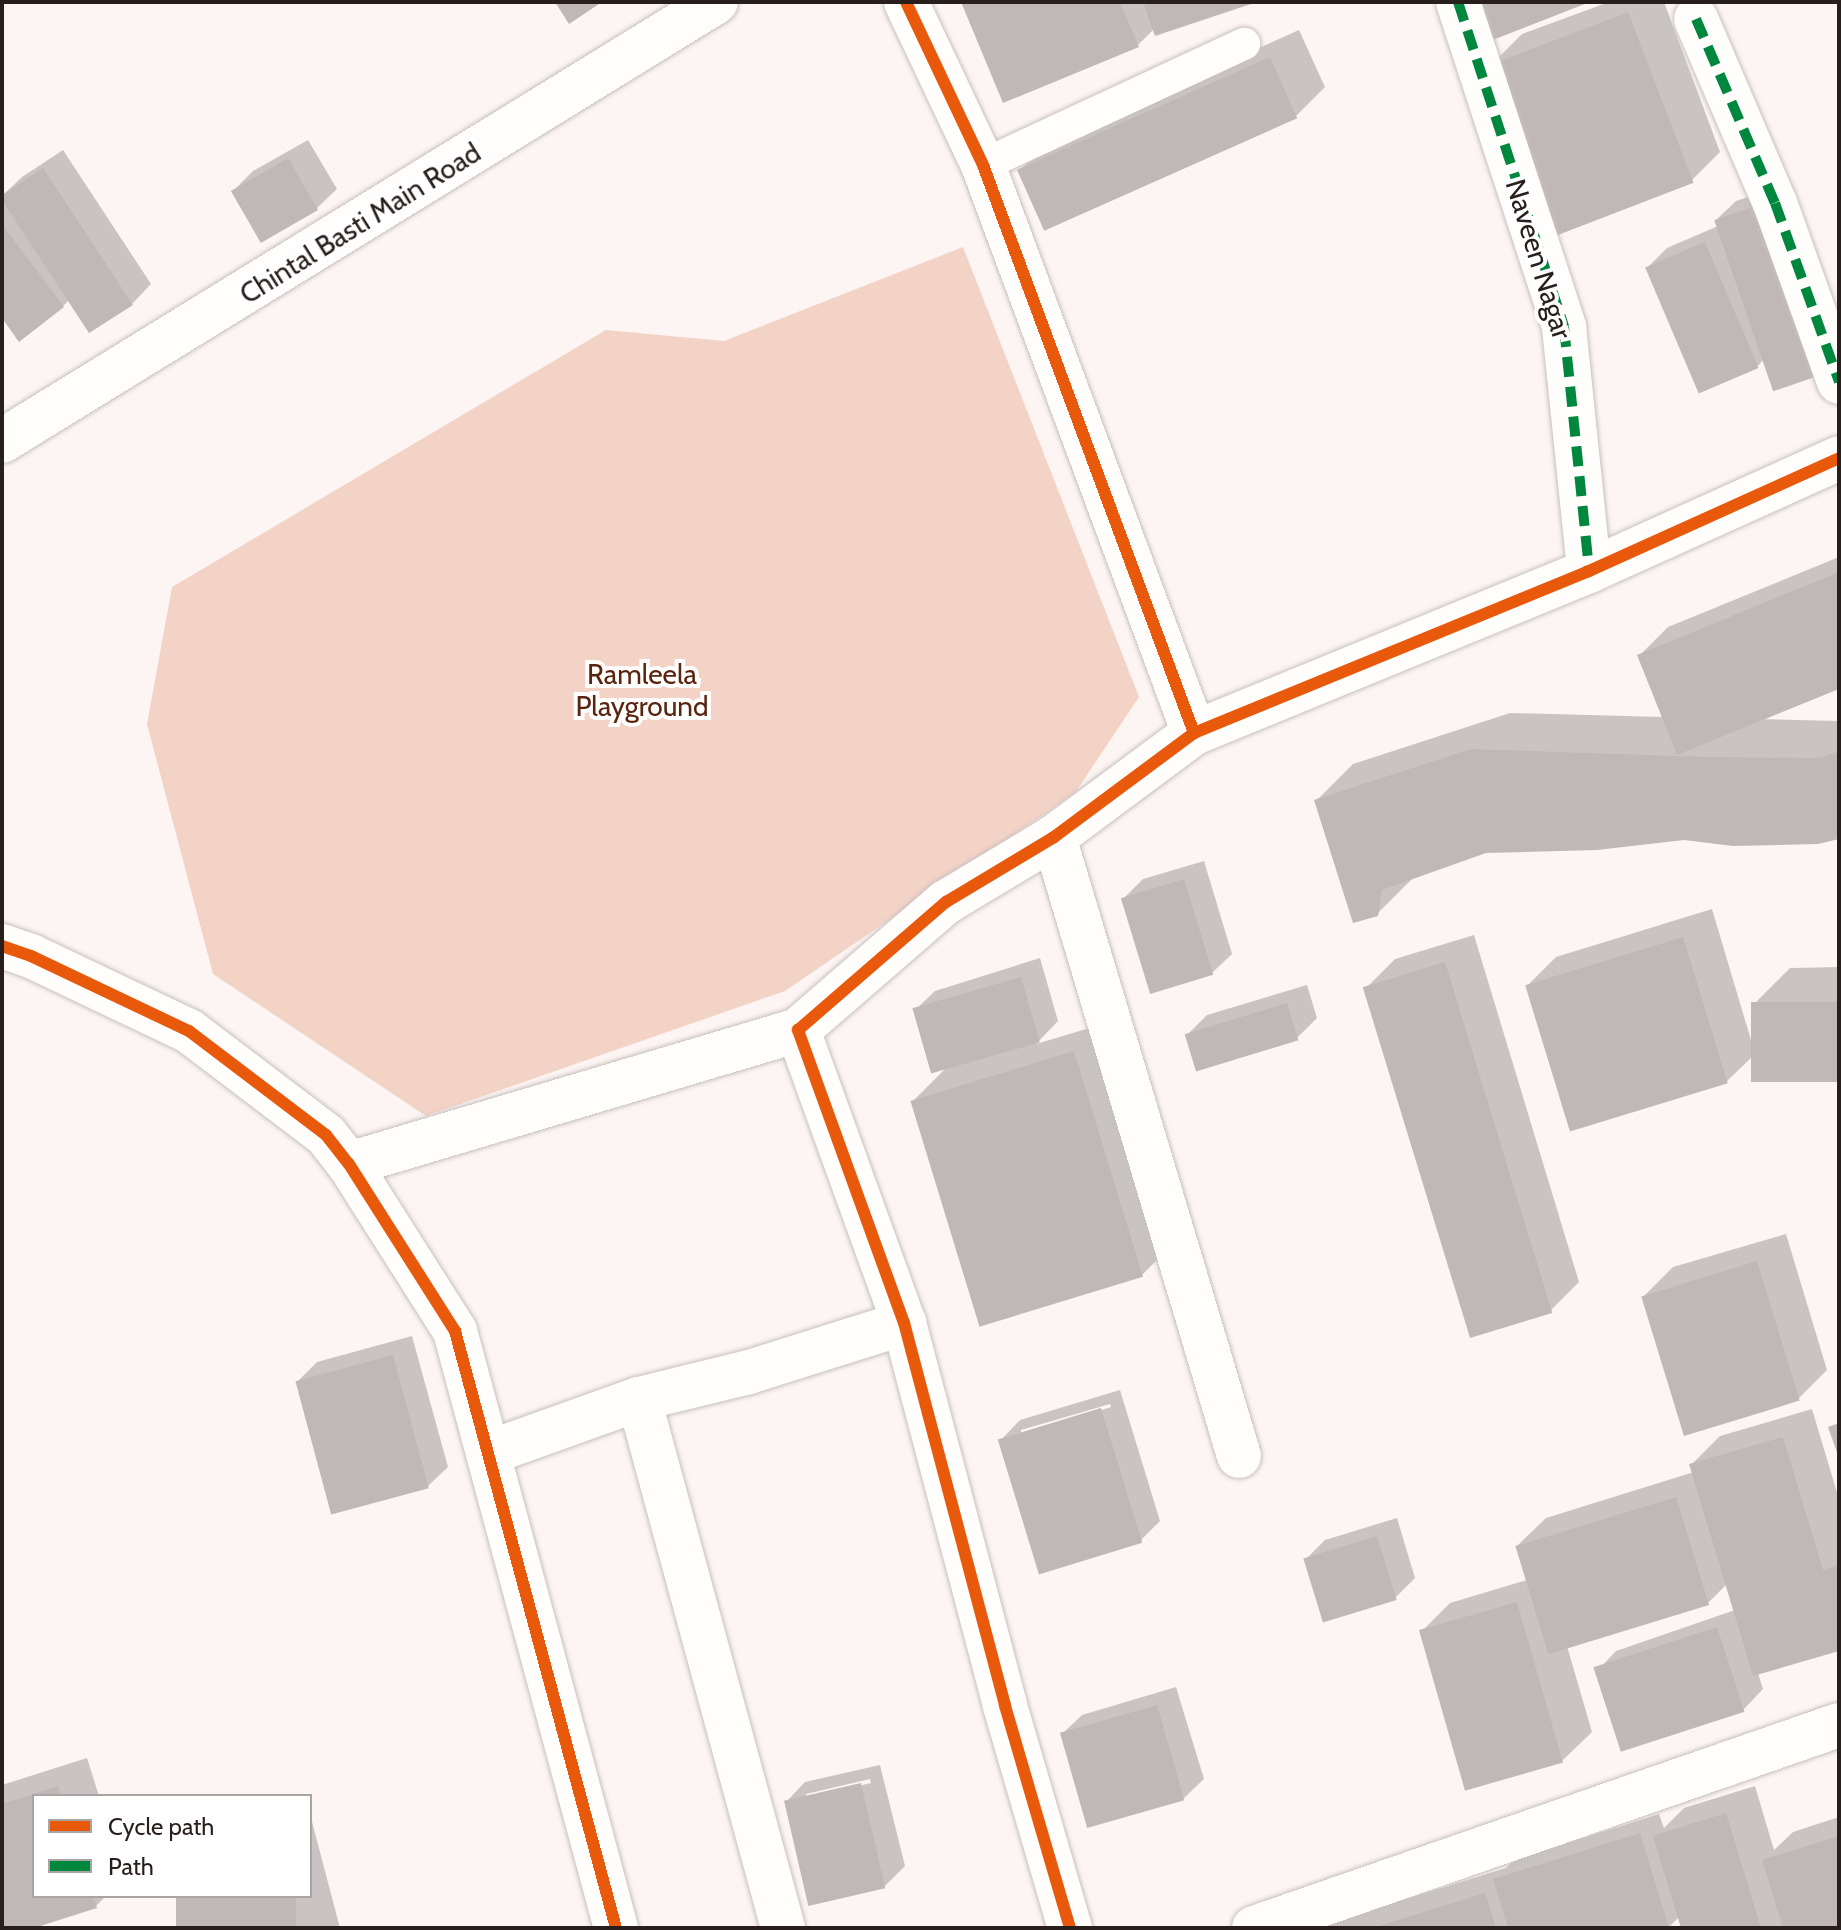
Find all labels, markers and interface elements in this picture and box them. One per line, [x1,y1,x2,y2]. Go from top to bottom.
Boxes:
street label: Chintal Basti Main Road [233,135,487,311]
street label: Naveen Nagar [1499,175,1579,343]
park label: Ramleela Playground [575,657,709,723]
legend [32,1794,312,1898]
text: Cycle path [108,1812,214,1841]
text: Path [108,1852,154,1881]

